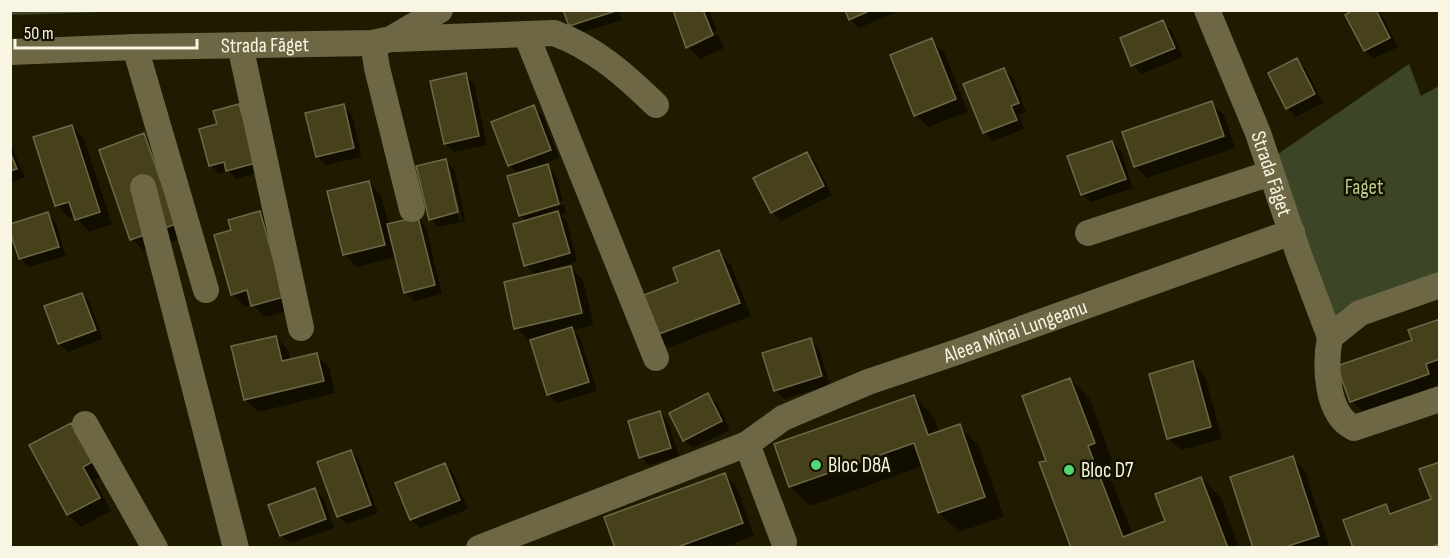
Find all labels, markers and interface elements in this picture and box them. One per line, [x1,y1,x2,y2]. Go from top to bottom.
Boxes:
scale bar [15,12,196,50]
text: 50 m [24,23,54,44]
street label: Strada Făget [221,32,309,58]
street label: Strada Făget [1246,128,1298,219]
park label: Faget [1345,175,1383,200]
street label: Aleea Mihai Lungeanu [939,294,1090,368]
place label: Bloc D8A [828,453,891,478]
marker: Bloc D8A [809,458,823,472]
place label: Bloc D7 [1081,458,1134,483]
marker: Bloc D7 [1062,463,1076,477]

